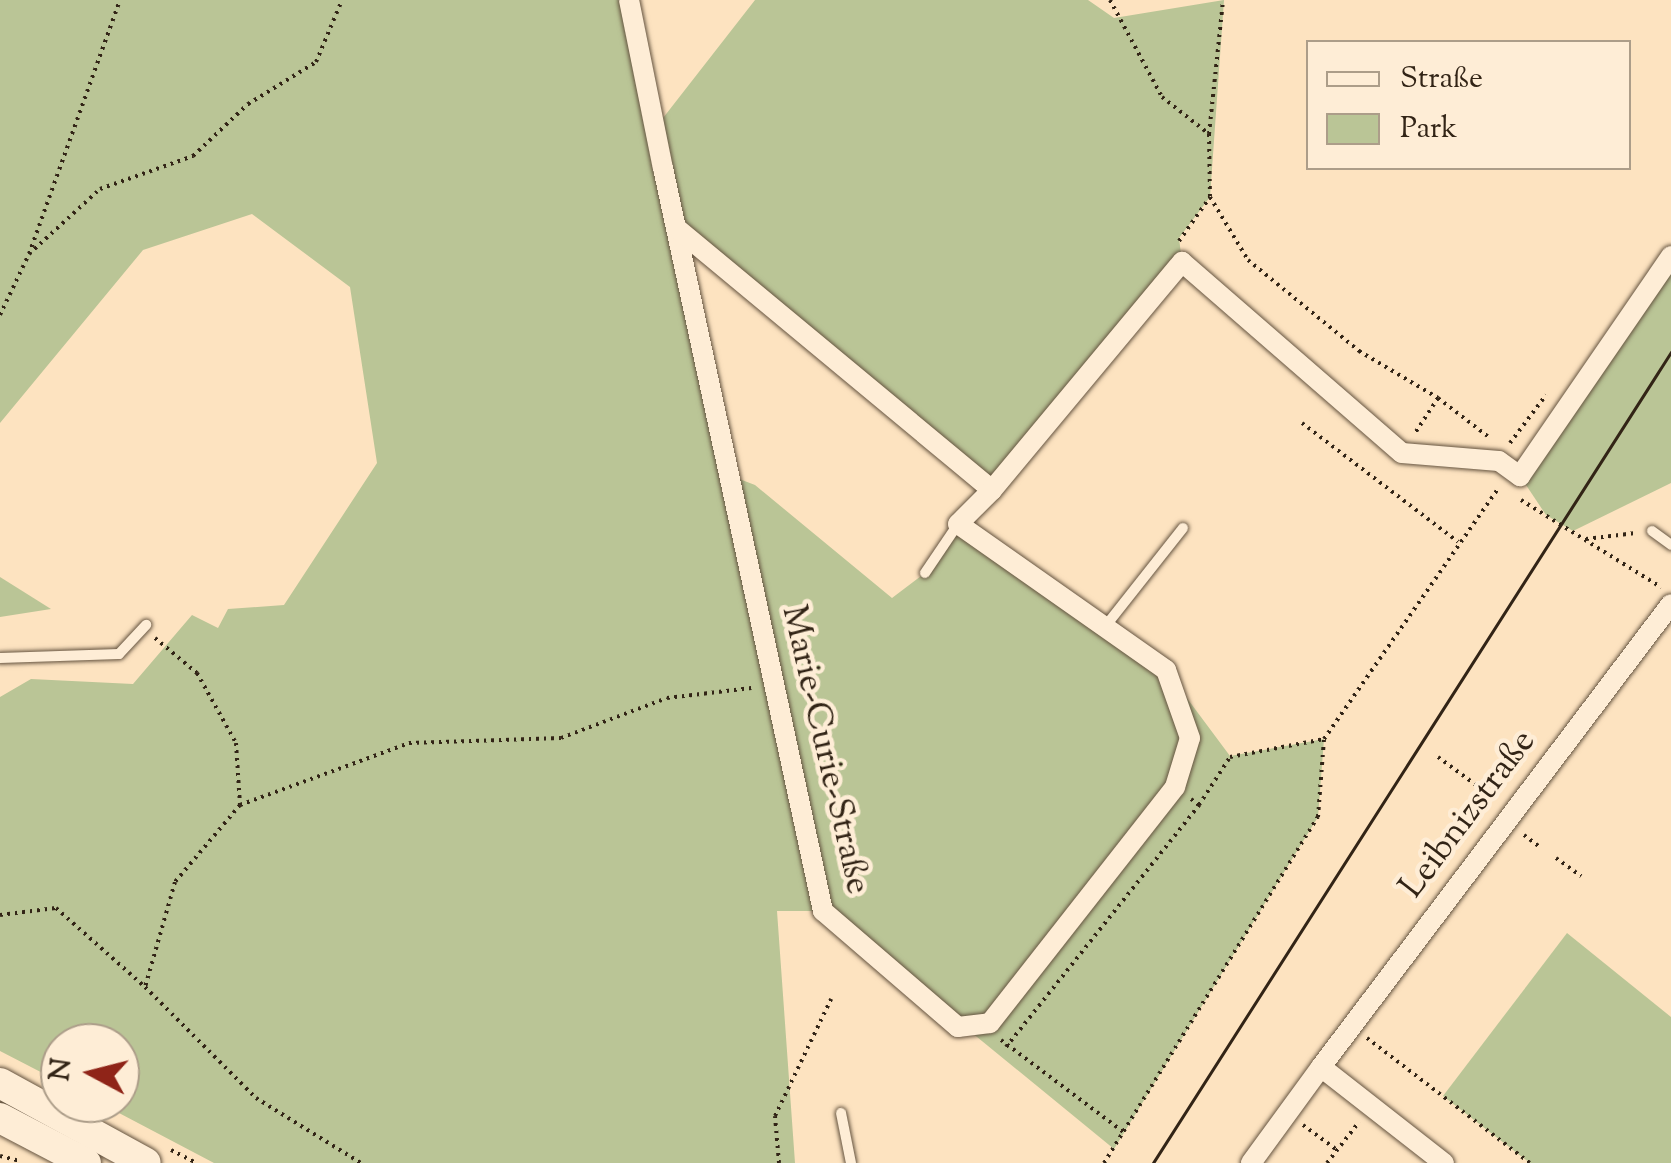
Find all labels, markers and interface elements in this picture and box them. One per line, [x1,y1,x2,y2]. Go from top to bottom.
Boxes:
legend [1306,40,1631,170]
text: Straße [1400,58,1483,101]
text: Park [1400,108,1457,151]
street label: Marie-Curie-Straße [770,602,878,898]
street label: Leibnizstraße [1392,723,1546,907]
north arrow [40,1023,140,1123]
text: N [41,1056,83,1083]

